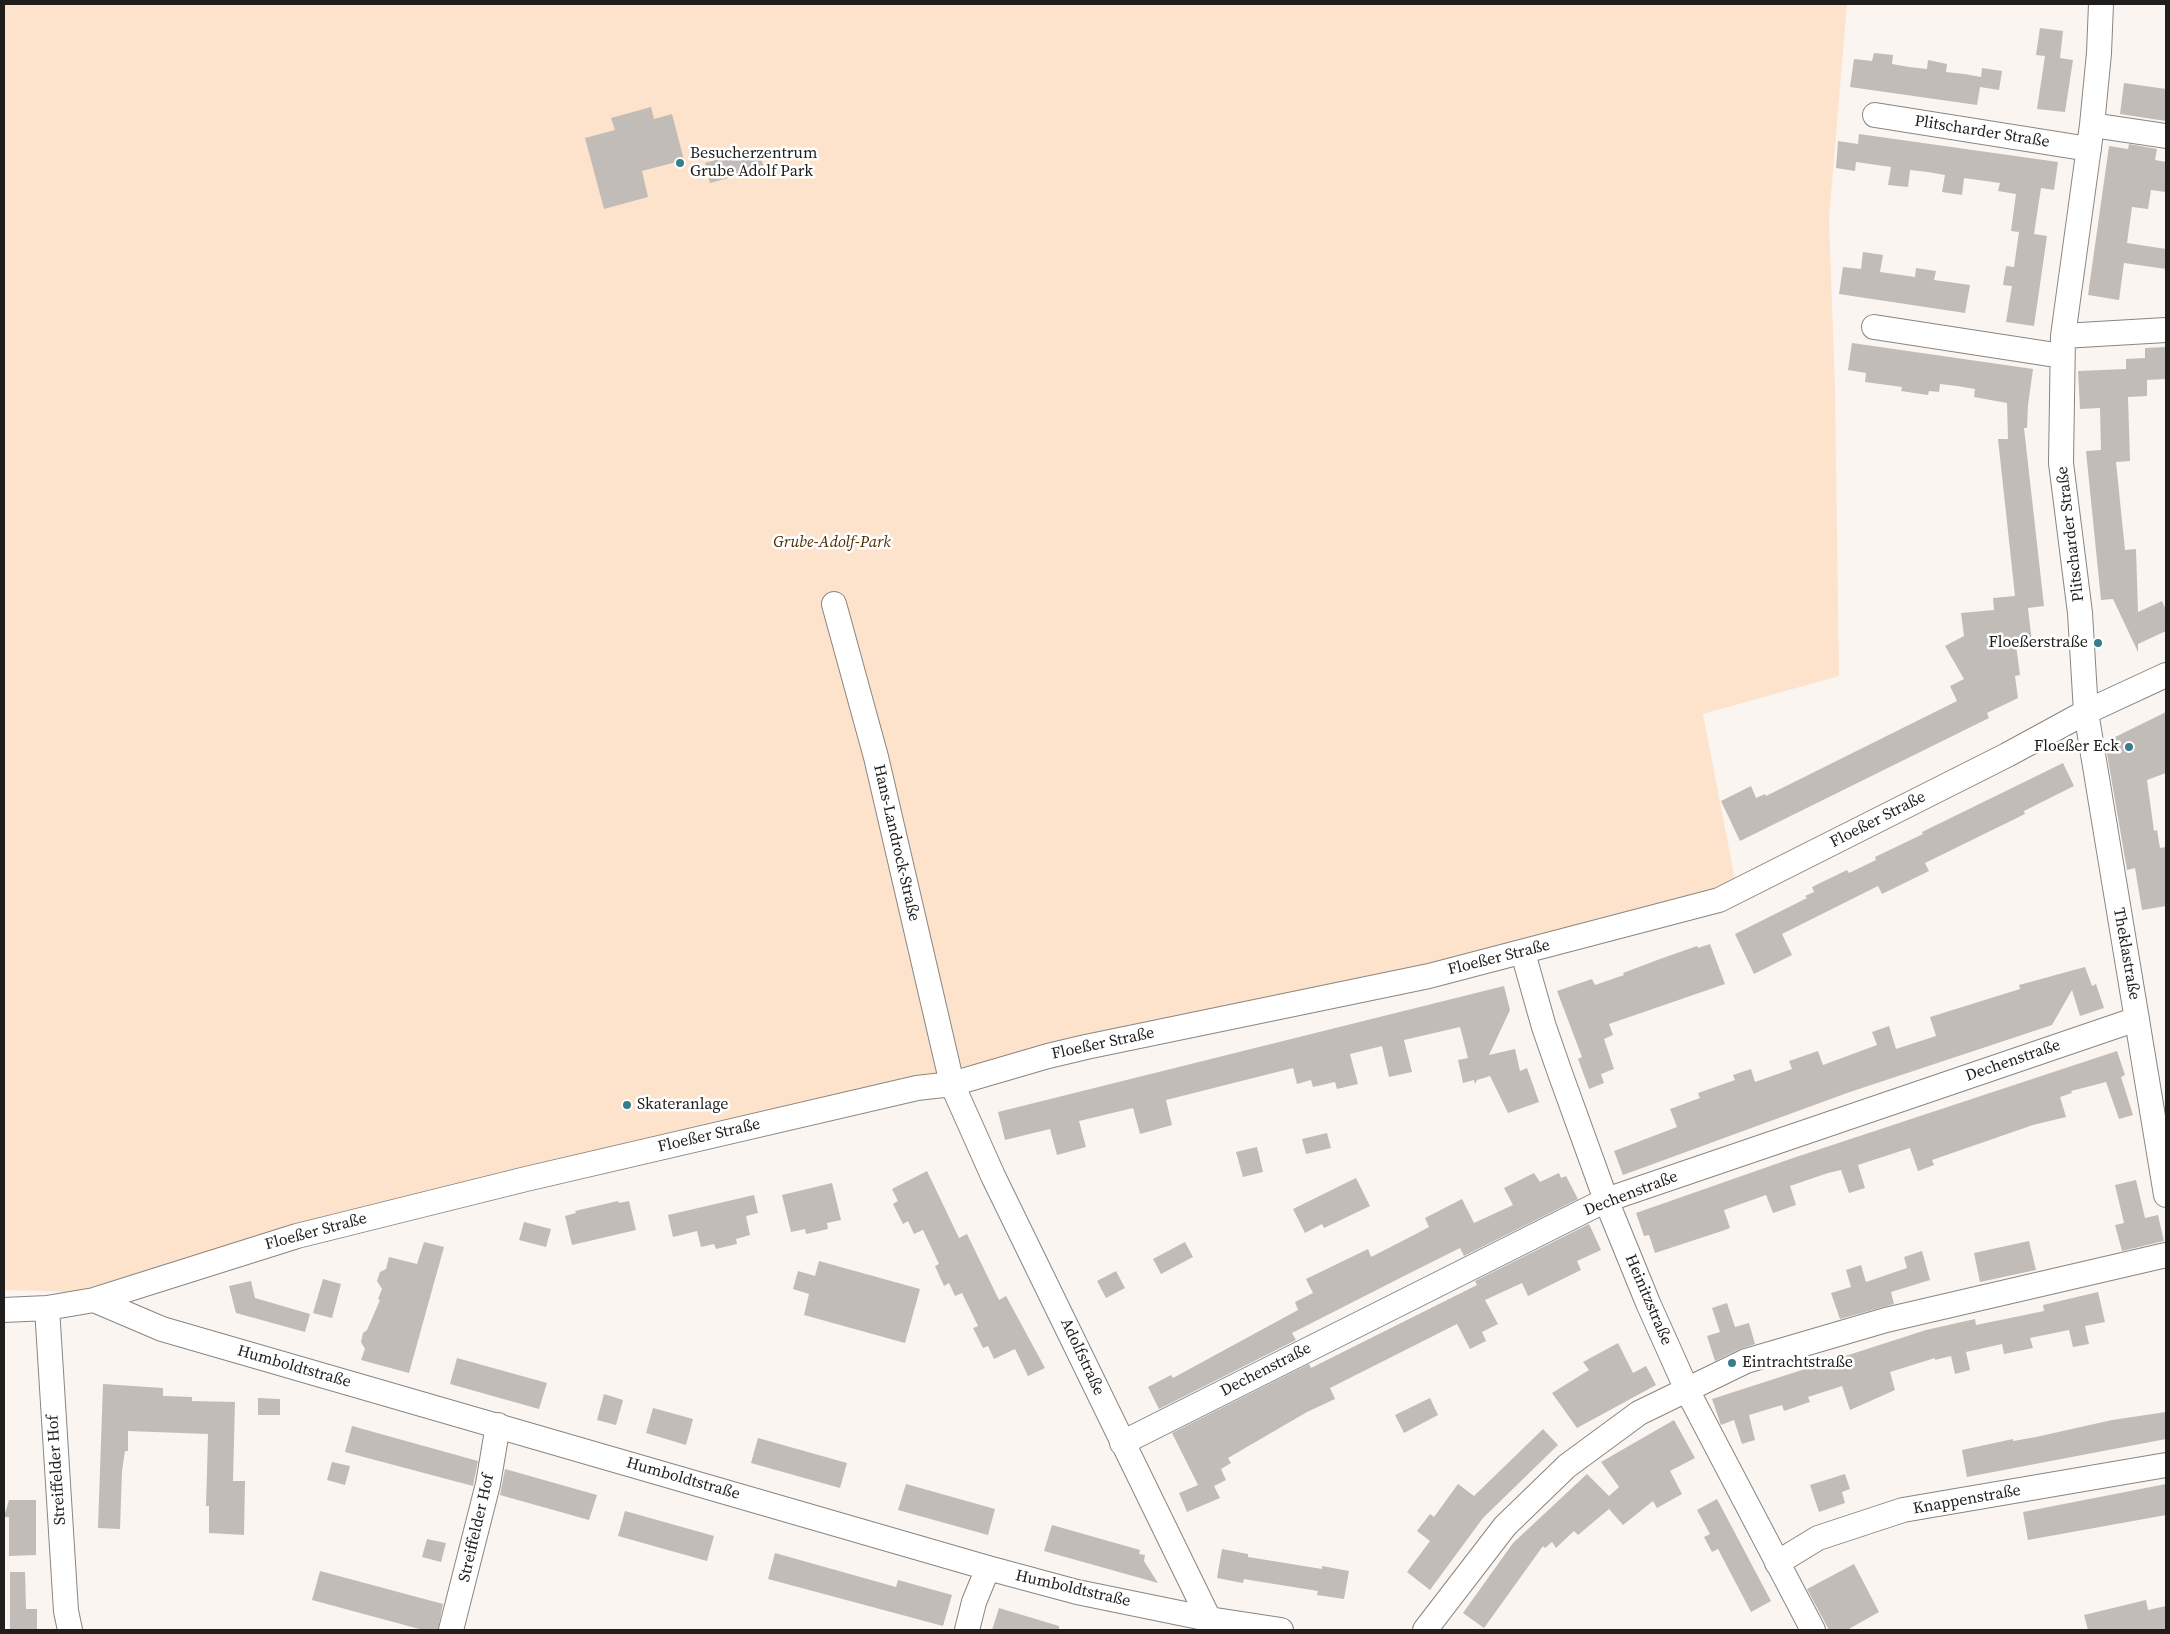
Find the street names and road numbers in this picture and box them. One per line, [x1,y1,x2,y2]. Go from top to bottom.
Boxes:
street label: Plitscharder Straße [1913,112,2051,152]
street label: Plitscharder Straße [2053,465,2089,603]
street label: Hans-Landrock-Straße [869,763,923,923]
street label: Floeßer Straße [1827,788,1929,852]
street label: Theklastraße [2108,906,2144,1002]
street label: Floeßer Straße [1446,936,1552,980]
street label: Floeßer Straße [1050,1024,1156,1064]
street label: Dechenstraße [1963,1036,2063,1086]
street label: Floeßer Straße [656,1115,762,1157]
street label: Dechenstraße [1581,1167,1681,1221]
street label: Floeßer Straße [263,1209,369,1255]
street label: Heinitzstraße [1620,1252,1676,1348]
street label: Adolfstraße [1056,1315,1108,1399]
street label: Dechenstraße [1217,1339,1315,1401]
street label: Humboldtstraße [235,1342,353,1392]
street label: Streiffelder Hof [44,1414,70,1526]
street label: Humboldtstraße [624,1454,742,1504]
street label: Streiffelder Hof [455,1472,499,1584]
street label: Knappenstraße [1912,1481,2022,1519]
street label: Humboldtstraße [1014,1566,1132,1612]

